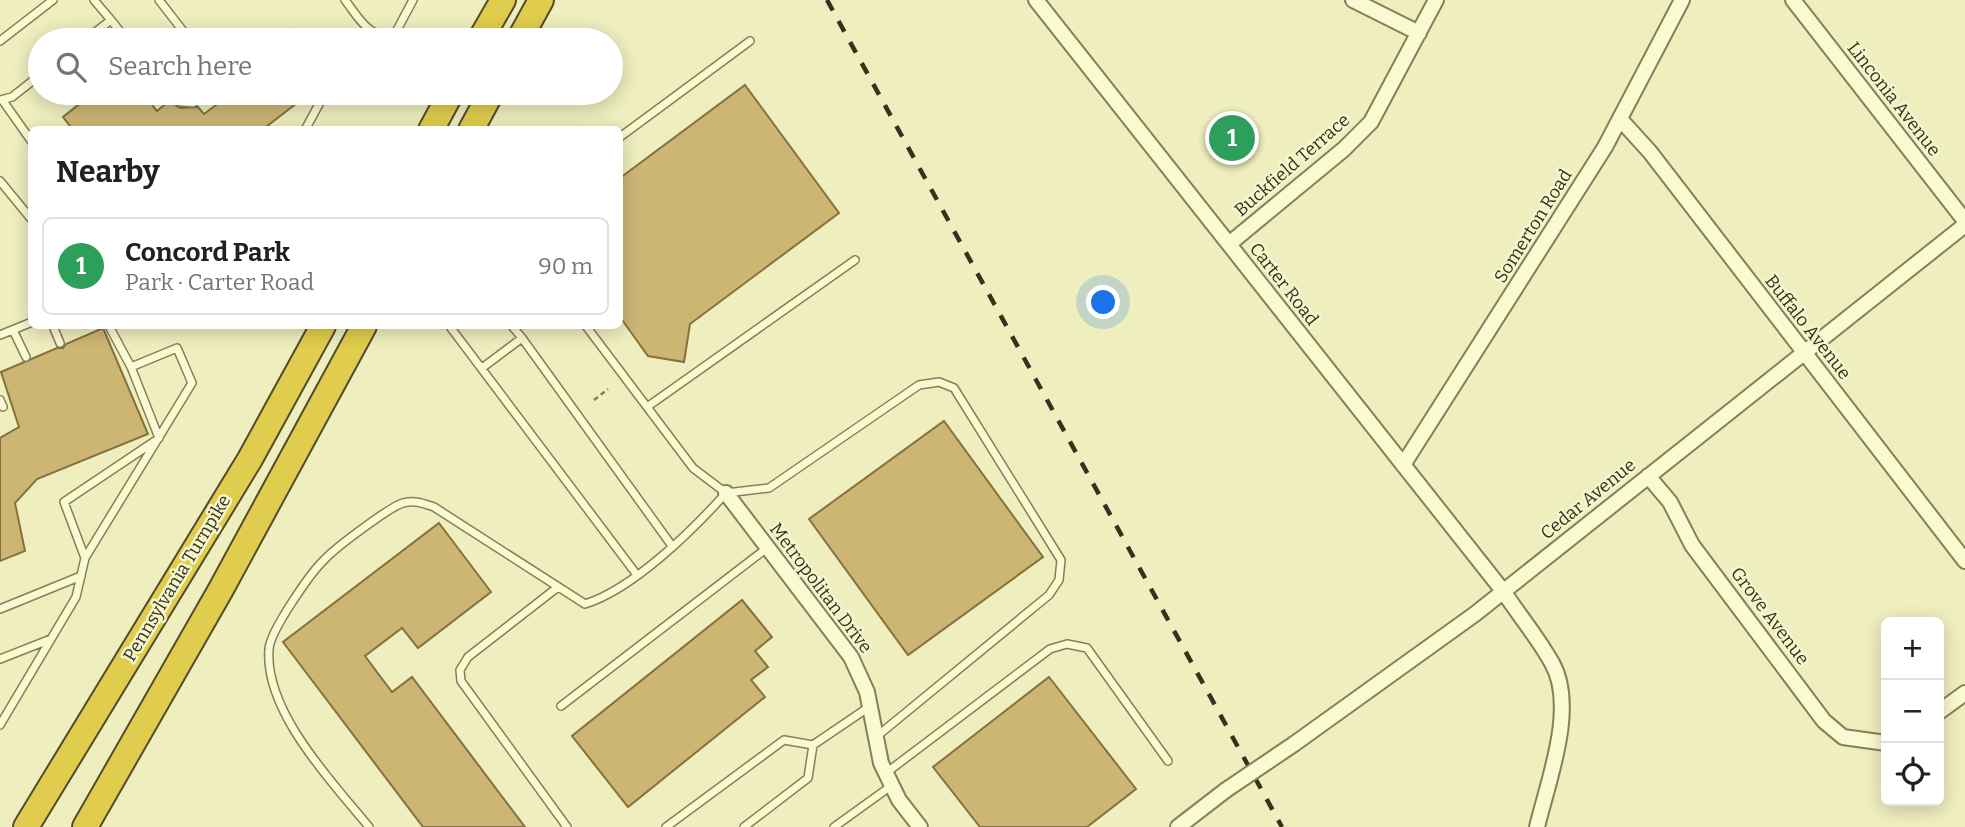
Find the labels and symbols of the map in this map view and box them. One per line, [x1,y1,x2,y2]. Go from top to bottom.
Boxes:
street label: Linconia Avenue [1843,37,1945,161]
street label: Buckfield Terrace [1230,109,1354,221]
pin: 1 [1209,112,1255,164]
street label: Somerton Road [1489,165,1577,287]
street label: Carter Road [1245,238,1323,330]
street label: Buffalo Avenue [1760,270,1856,384]
your location [1086,285,1120,319]
street label: Cedar Avenue [1536,454,1640,544]
street label: Pennsylvania Turnpike [119,491,235,665]
street label: Metropolitan Drive [765,519,877,657]
street label: Grove Avenue [1726,563,1814,669]

